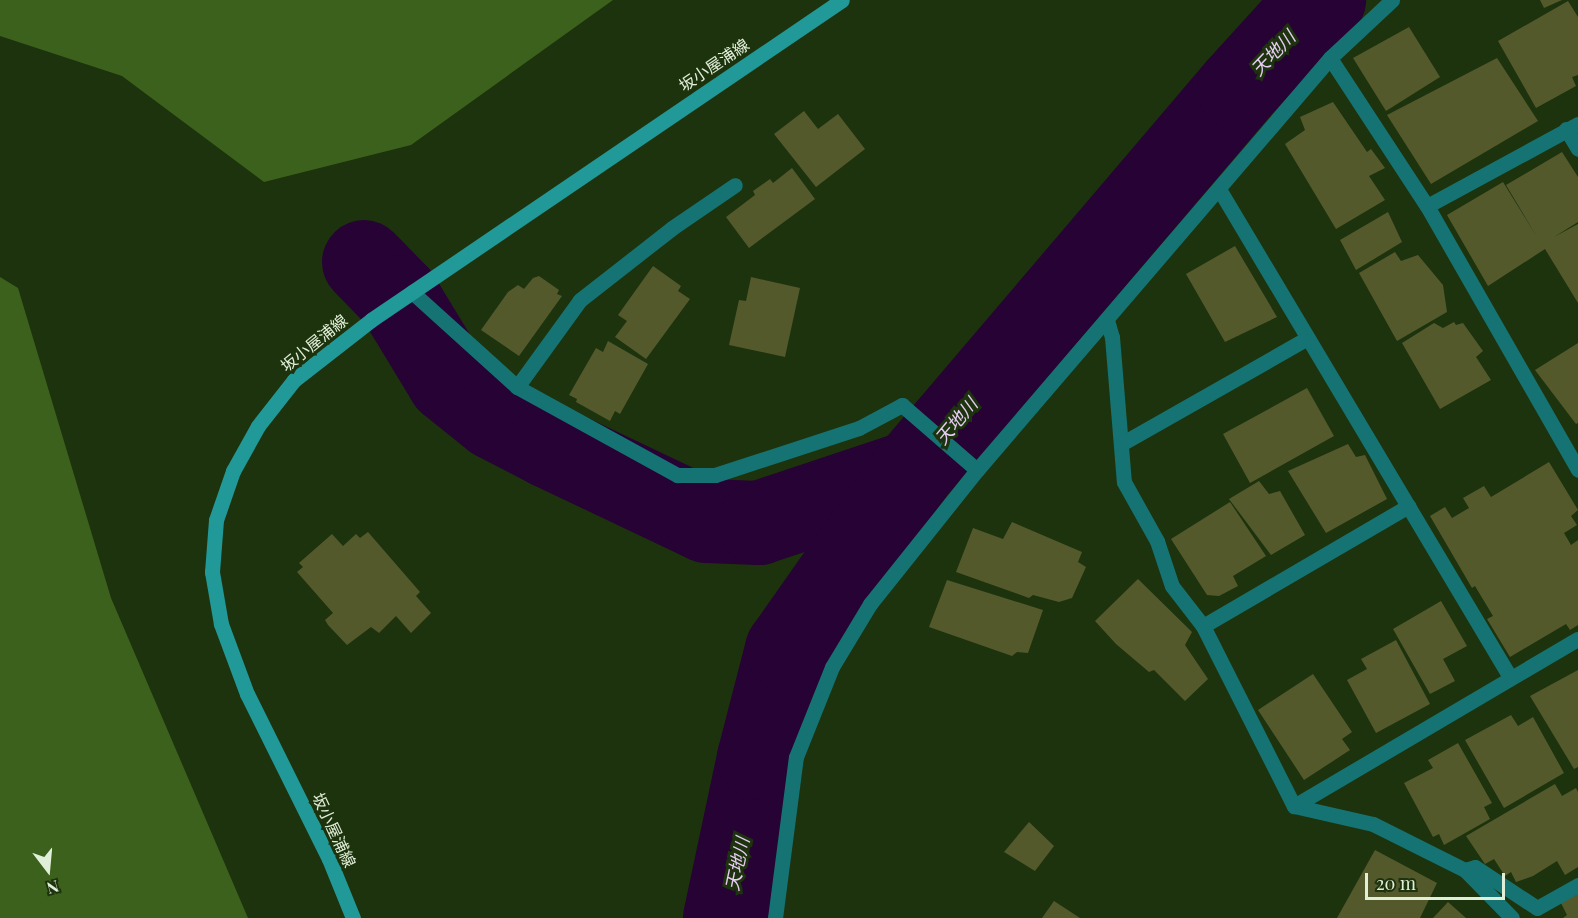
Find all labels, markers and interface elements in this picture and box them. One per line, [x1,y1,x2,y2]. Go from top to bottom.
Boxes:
water label: 天地川 [1246,26,1300,80]
street label: 坂小屋浦線 [675,35,753,95]
street label: 坂小屋浦線 [277,310,351,376]
water label: 天地川 [930,393,982,449]
street label: 坂小屋浦線 [308,790,360,870]
water label: 天地川 [721,835,753,893]
north arrow [18,840,78,900]
scale bar [1368,861,1508,899]
text: 20 m [1376,871,1416,895]
text: N [45,876,62,899]

